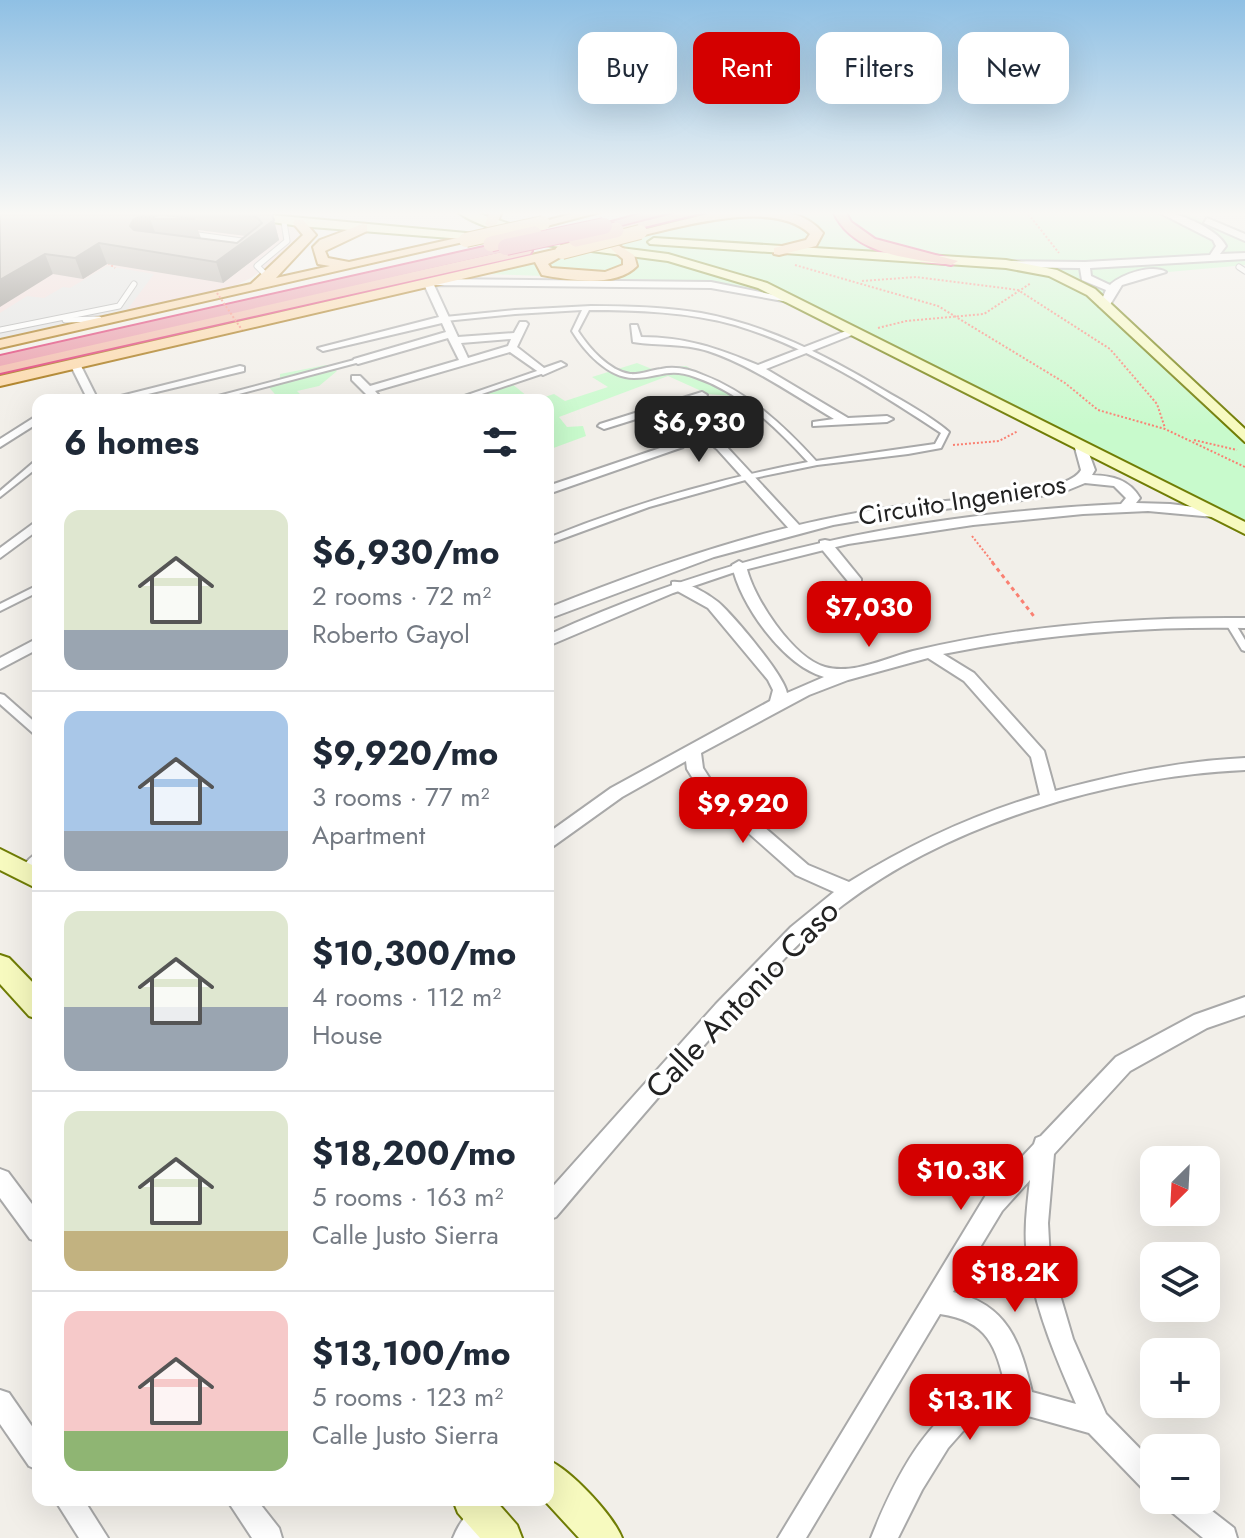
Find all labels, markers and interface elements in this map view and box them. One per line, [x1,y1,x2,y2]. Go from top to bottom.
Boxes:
chip: Buy [578,32,677,104]
chip: Rent [693,32,800,104]
chip: Filters [816,32,942,104]
chip: New [958,32,1069,104]
pin: $6,930 [634,396,764,464]
text: $6,930 [653,403,745,441]
text: 6 homes [64,418,199,467]
icon: filters [478,420,522,464]
street label: Circuito Ingenieros [856,465,1068,535]
text: $6,930/mo [312,528,500,577]
icon: home [128,542,224,638]
text: 2 rooms · 72 m² [312,577,491,615]
pin: $7,030 [804,581,934,649]
text: $7,030 [825,588,913,626]
text: Roberto Gayol [312,615,470,653]
text: $9,920/mo [312,729,498,778]
icon: home [128,743,224,839]
pin: $9,920 [678,777,808,845]
text: 3 rooms · 77 m² [312,778,489,816]
text: $9,920 [697,784,789,822]
text: Apartment [312,816,425,854]
street label: Calle Antonio Caso [635,889,849,1109]
text: $10,300/mo [312,929,516,978]
icon: home [128,943,224,1039]
text: 4 rooms · 112 m² [312,978,501,1016]
text: House [312,1016,382,1054]
text: $18,200/mo [312,1129,516,1178]
icon: home [128,1143,224,1239]
pin: $10.3K [896,1144,1026,1212]
north arrow [1140,1146,1220,1226]
map controls [1140,1146,1220,1514]
text: $10.3K [916,1151,1006,1189]
text: 5 rooms · 163 m² [312,1178,504,1216]
text: Calle Justo Sierra [312,1216,499,1254]
button: layers [1140,1242,1220,1322]
pin: $18.2K [950,1246,1080,1314]
text: $18.2K [971,1253,1059,1291]
text: $13,100/mo [312,1329,511,1378]
button: + [1140,1338,1220,1418]
icon: home [128,1343,224,1439]
pin: $13.1K [905,1374,1035,1442]
text: 5 rooms · 123 m² [312,1378,503,1416]
text: $13.1K [928,1381,1012,1419]
text: Calle Justo Sierra [312,1416,499,1454]
button: − [1140,1434,1220,1514]

